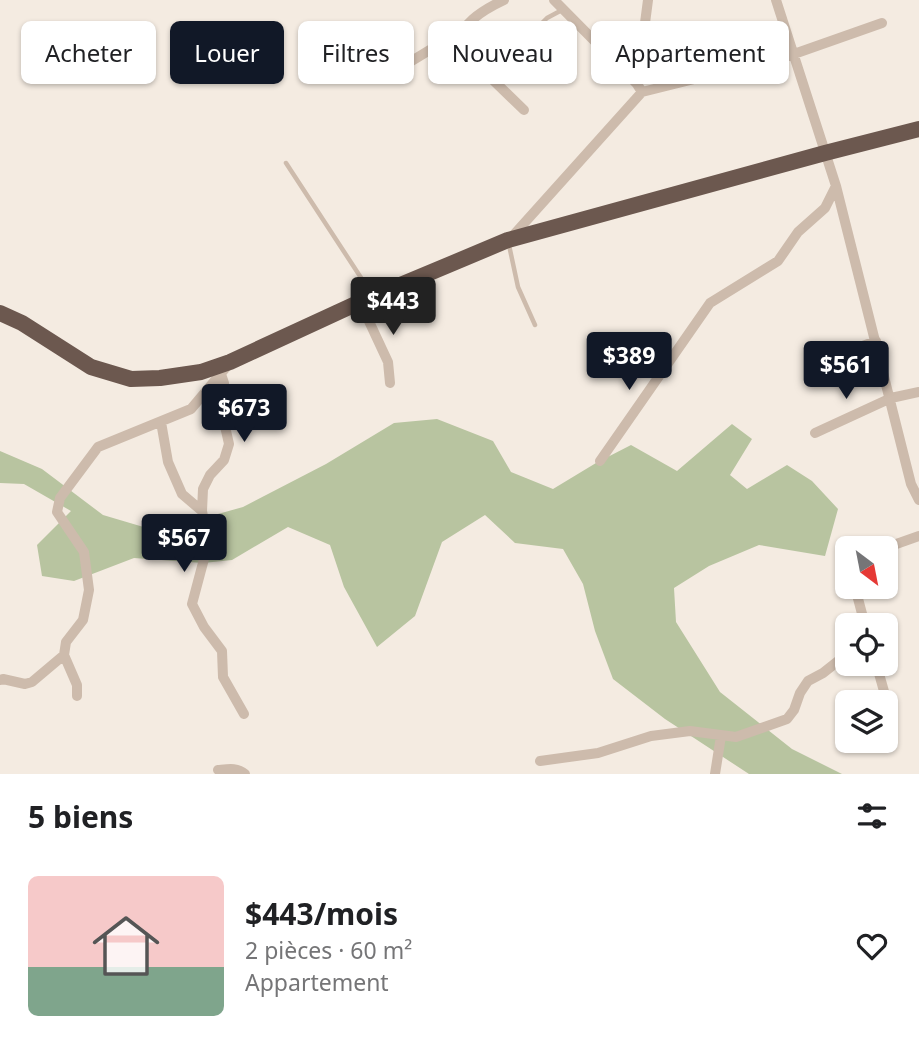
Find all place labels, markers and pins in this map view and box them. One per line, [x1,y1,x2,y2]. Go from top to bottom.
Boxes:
pin: $443 [352,278,434,337]
pin: $389 [588,332,670,392]
pin: $561 [805,342,887,401]
pin: $673 [203,384,285,444]
pin: $567 [143,514,225,574]

